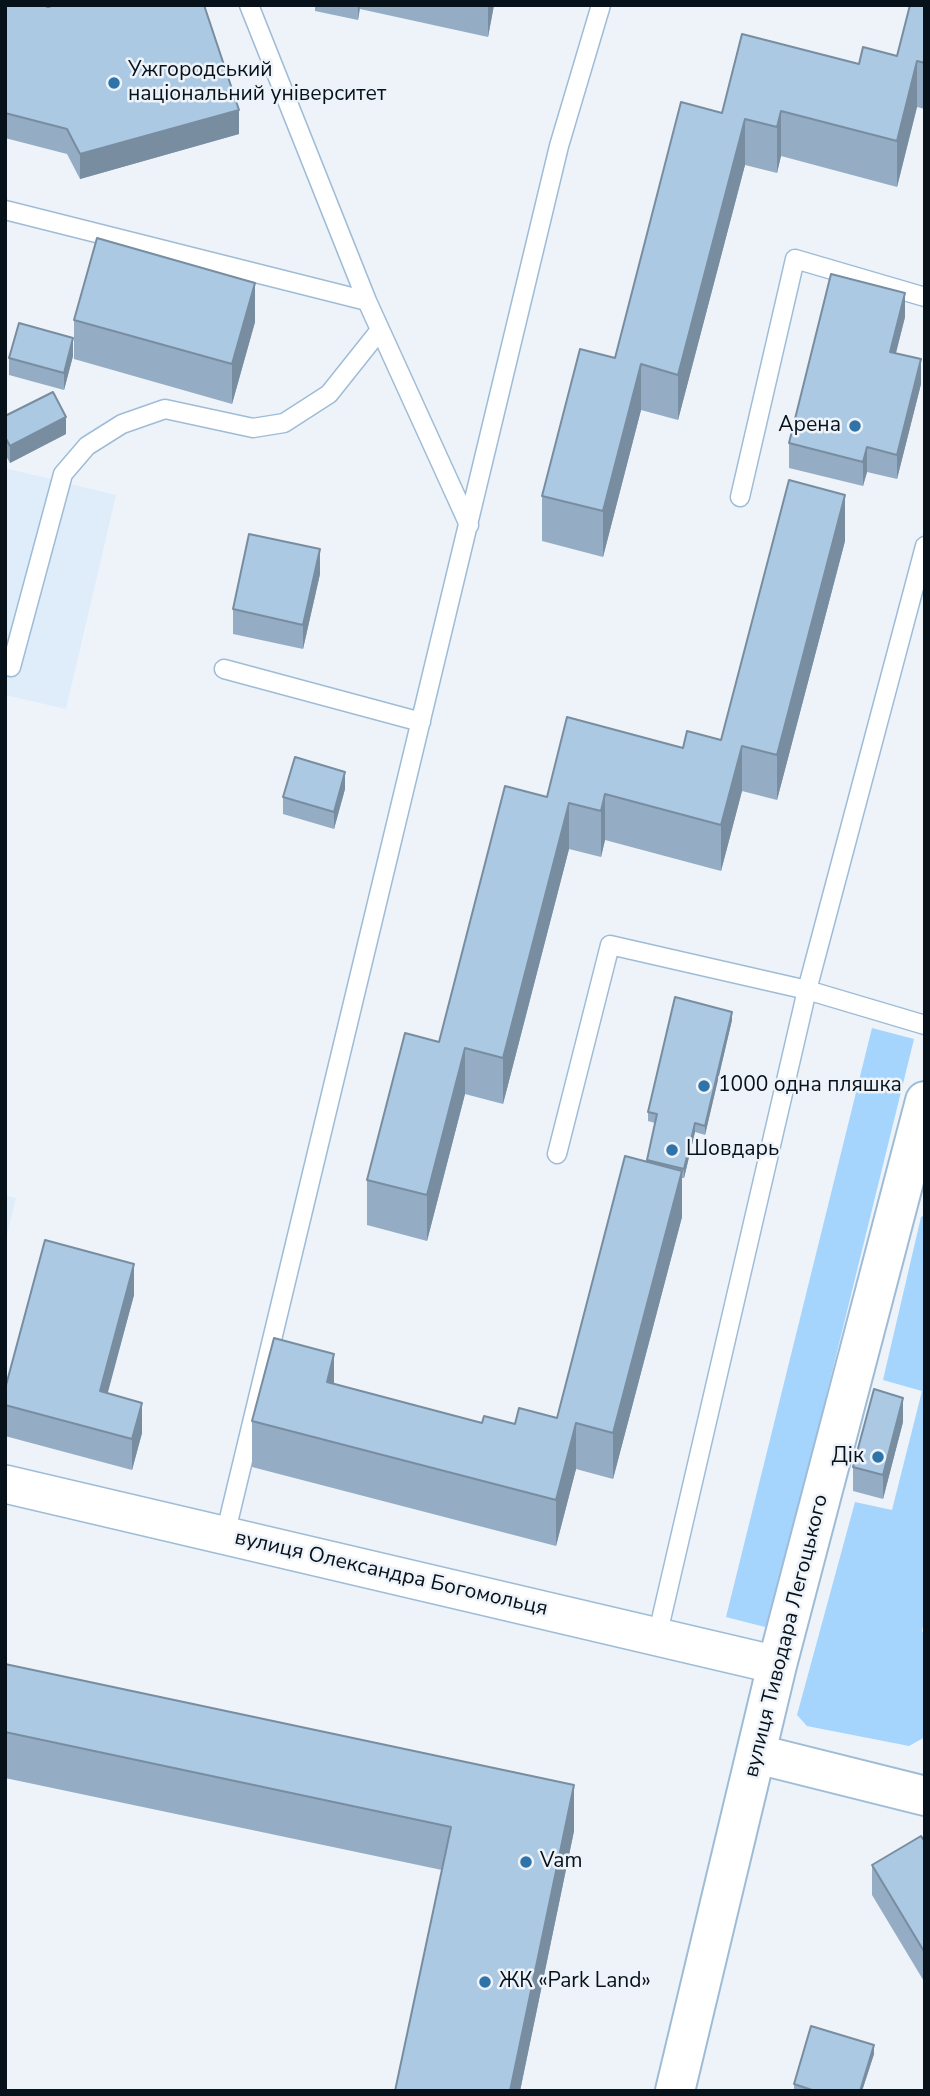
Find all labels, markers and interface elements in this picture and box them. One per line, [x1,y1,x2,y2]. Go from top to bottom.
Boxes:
place label: Ужгородський національний університет [128,58,386,108]
marker: Ужгородський національний університет [106,75,122,91]
place label: Арена [778,413,841,439]
marker: Арена [847,418,863,434]
place label: 1000 одна пляшка [718,1073,902,1099]
marker: 1000 одна пляшка [696,1078,712,1094]
place label: Шовдарь [686,1137,779,1163]
marker: Шовдарь [664,1142,680,1158]
place label: Дік [832,1444,864,1470]
marker: Дік [870,1449,886,1465]
street label: вулиця Тиводара Легоцького [740,1492,834,1780]
street label: вулиця Олександра Богомольця [232,1526,550,1622]
place label: Vam [540,1849,582,1875]
marker: Vam [518,1854,534,1870]
place label: ЖК «Park Land» [499,1969,651,1995]
marker: ЖК «Park Land» [477,1974,493,1990]

